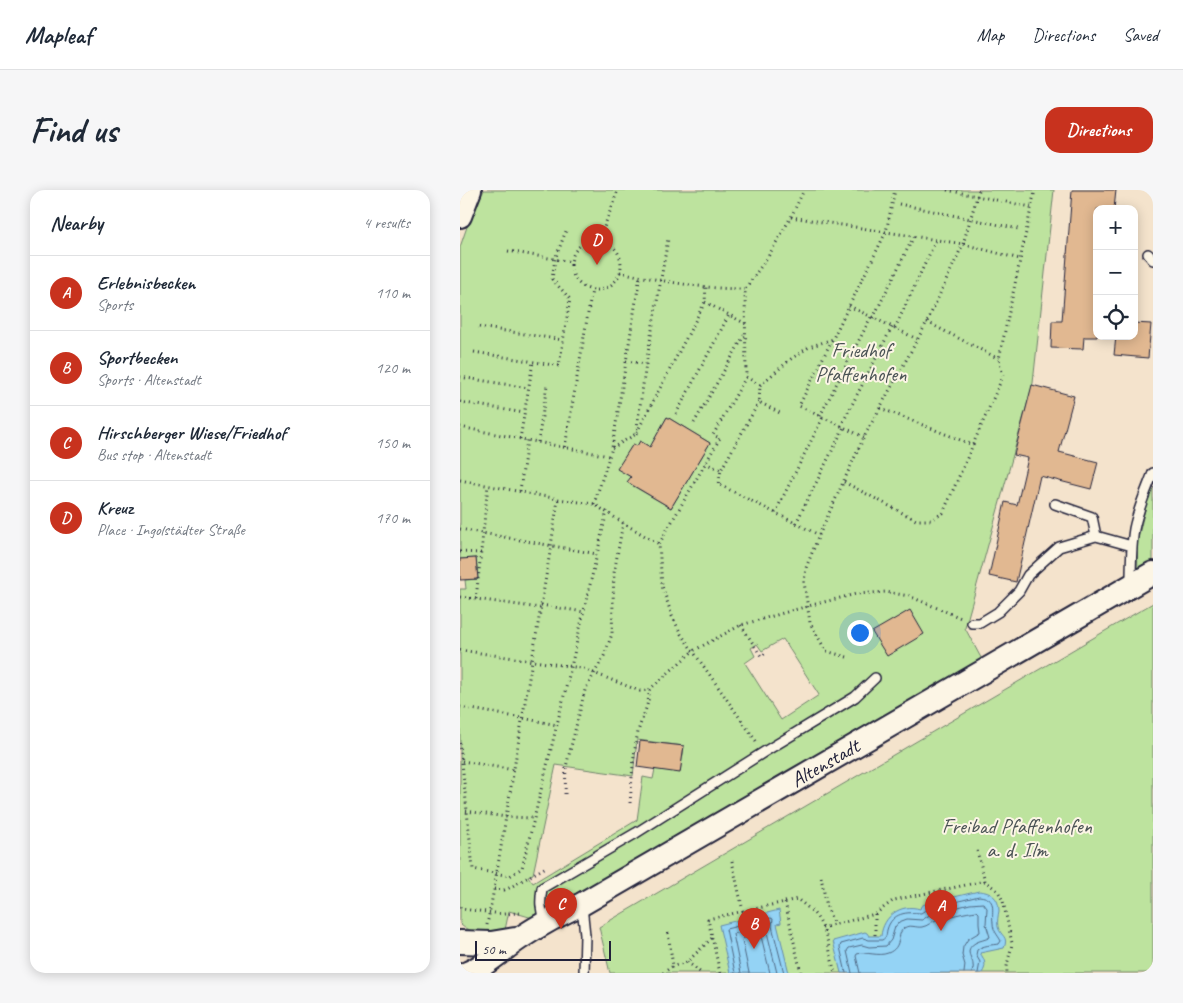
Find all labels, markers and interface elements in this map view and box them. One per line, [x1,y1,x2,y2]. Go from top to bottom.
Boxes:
text: Mapleaf [25,20,92,50]
text: Map [977,24,1004,46]
text: Directions [1032,24,1095,46]
text: Saved [1123,24,1158,46]
button: Directions [1045,107,1153,153]
text: Find us [30,108,117,153]
map controls [1093,205,1138,340]
button: + [1093,205,1138,250]
text: Nearby [50,210,103,236]
text: 4 results [363,213,410,233]
pin: D [581,224,613,265]
button: − [1093,250,1138,295]
text: Erlebnisbecken [97,271,195,295]
text: A [62,283,70,303]
text: 110 m [376,283,410,303]
text: Sports [97,295,133,315]
button: locate [1093,295,1138,340]
park label: Friedhof Pfaffenhofen [815,337,907,387]
text: Sportbecken [97,346,177,370]
text: B [62,358,70,378]
text: 120 m [376,358,410,378]
text: Sports · Altenstadt [97,370,201,390]
text: Hirschberger Wiese/Friedhof [97,421,286,445]
text: C [62,433,70,453]
text: 150 m [376,433,410,453]
text: Bus stop · Altenstadt [97,445,211,465]
text: Kreuz [97,496,133,520]
text: D [61,508,71,528]
text: 170 m [376,508,410,528]
text: Place · Ingolstädter Straße [97,520,245,540]
your location [847,620,873,646]
street label: Altenstadt [786,732,866,793]
park label: Freibad Pfaffenhofen a. d. Ilm [942,813,1092,863]
pin: C [545,888,577,929]
pin: A [925,890,957,931]
pin: B [738,908,770,949]
scale bar [475,938,611,961]
text: 50 m [482,941,506,958]

